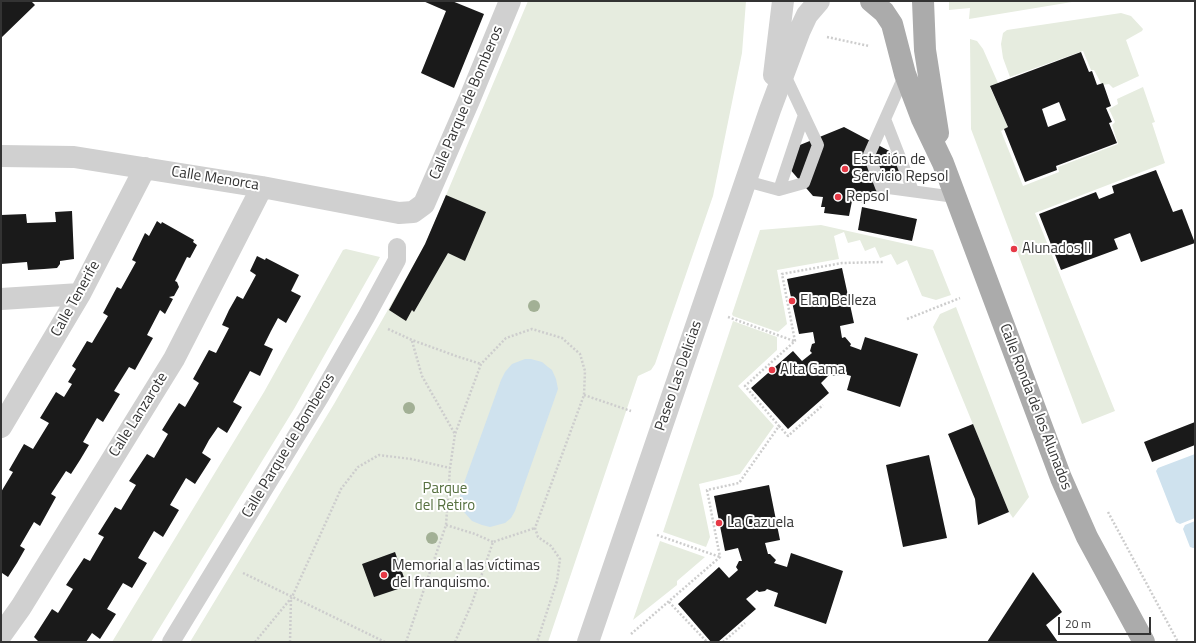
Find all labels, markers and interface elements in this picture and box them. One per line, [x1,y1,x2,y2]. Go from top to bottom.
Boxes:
street label: Calle Parque de Bomberos [426,23,508,183]
place label: Estación de Servicio Repsol [853,151,948,186]
street label: Calle Menorca [170,163,260,195]
marker: Estación de Servicio Repsol [840,164,850,174]
place label: Repsol [846,188,889,206]
marker: Repsol [833,192,843,202]
place label: Alunados II [1022,240,1091,258]
marker: Alunados II [1009,244,1019,254]
street label: Calle Tenerife [48,258,104,340]
place label: Elan Belleza [800,292,876,310]
marker: Elan Belleza [787,296,797,306]
street label: Paseo Las Delicias [652,319,706,433]
street label: Calle Ronda de los Alunados [995,321,1075,493]
place label: Alta Gama [780,361,845,379]
marker: Alta Gama [767,365,777,375]
street label: Calle Lanzarote [106,369,172,461]
street label: Calle Parque de Bomberos [239,370,339,522]
park label: Parque del Retiro [415,480,475,515]
place label: La Cazuela [727,514,794,532]
marker: La Cazuela [714,518,724,528]
place label: Memorial a las víctimas del franquismo. [392,557,540,592]
marker: Memorial a las víctimas del franquismo. [379,570,389,580]
scale bar [1060,609,1153,635]
text: 20 m [1065,614,1091,633]

